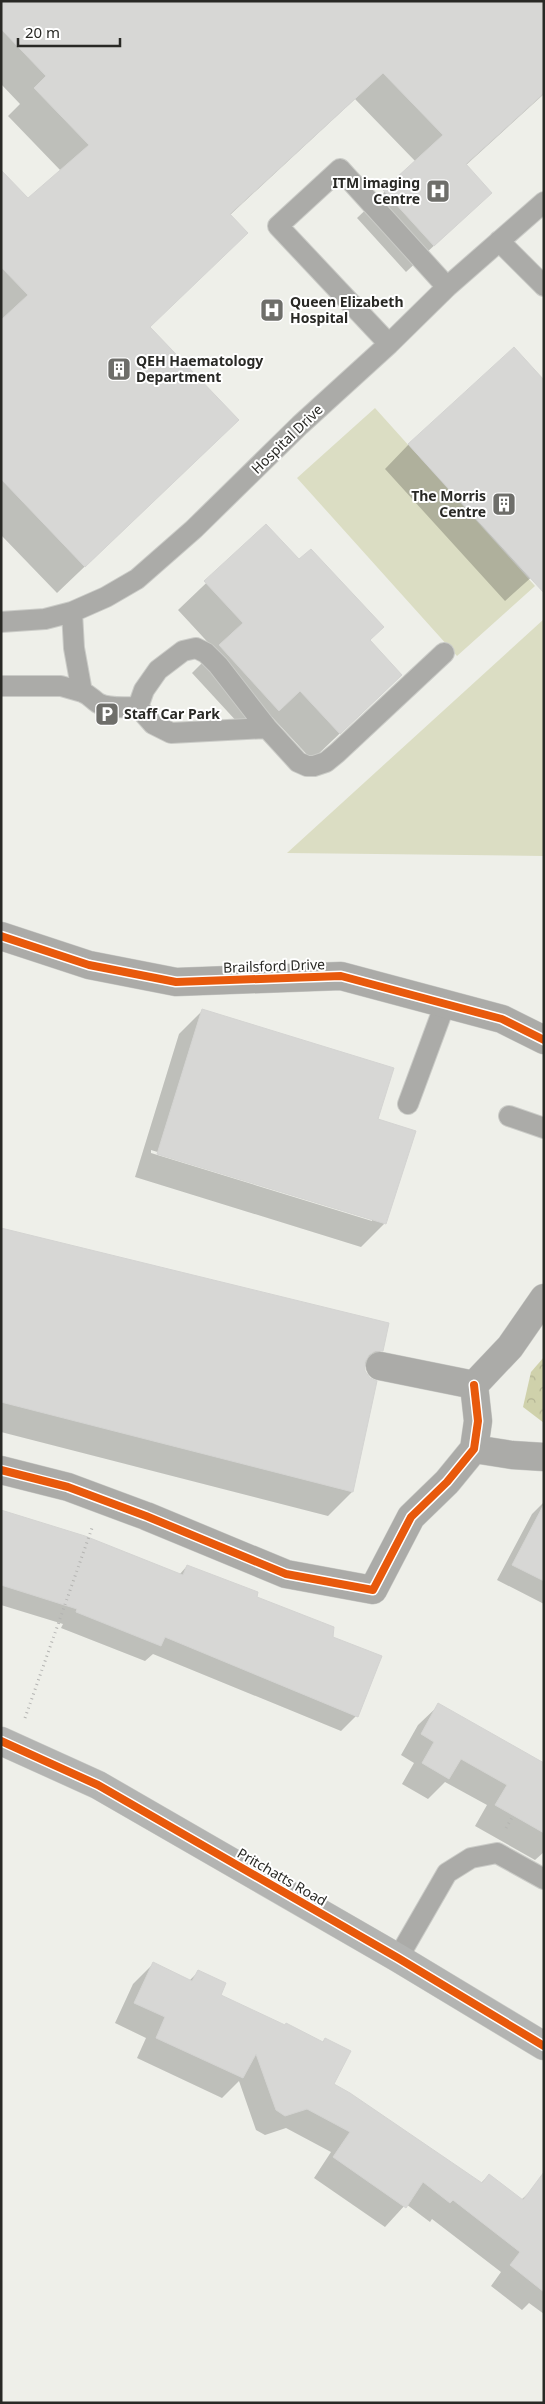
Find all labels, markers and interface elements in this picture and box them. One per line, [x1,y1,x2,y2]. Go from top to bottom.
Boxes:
scale bar [18,15,120,47]
text: 20 m [25,22,60,42]
place label: ITM imaging Centre [332,173,420,208]
hospital icon: ITM imaging Centre [425,178,451,204]
place label: Queen Elizabeth Hospital [290,292,404,327]
hospital icon: Queen Elizabeth Hospital [259,297,285,323]
place label: QEH Haematology Department [136,351,263,386]
building icon: QEH Haematology Department [106,356,132,382]
street label: Hospital Drive [247,400,327,478]
place label: The Morris Centre [411,486,486,521]
building icon: The Morris Centre [491,491,517,517]
parking icon: Staff Car Park [94,701,120,727]
place label: Staff Car Park [124,704,220,723]
street label: Brailsford Drive [223,954,325,977]
street label: Pritchatts Road [234,1843,330,1910]

